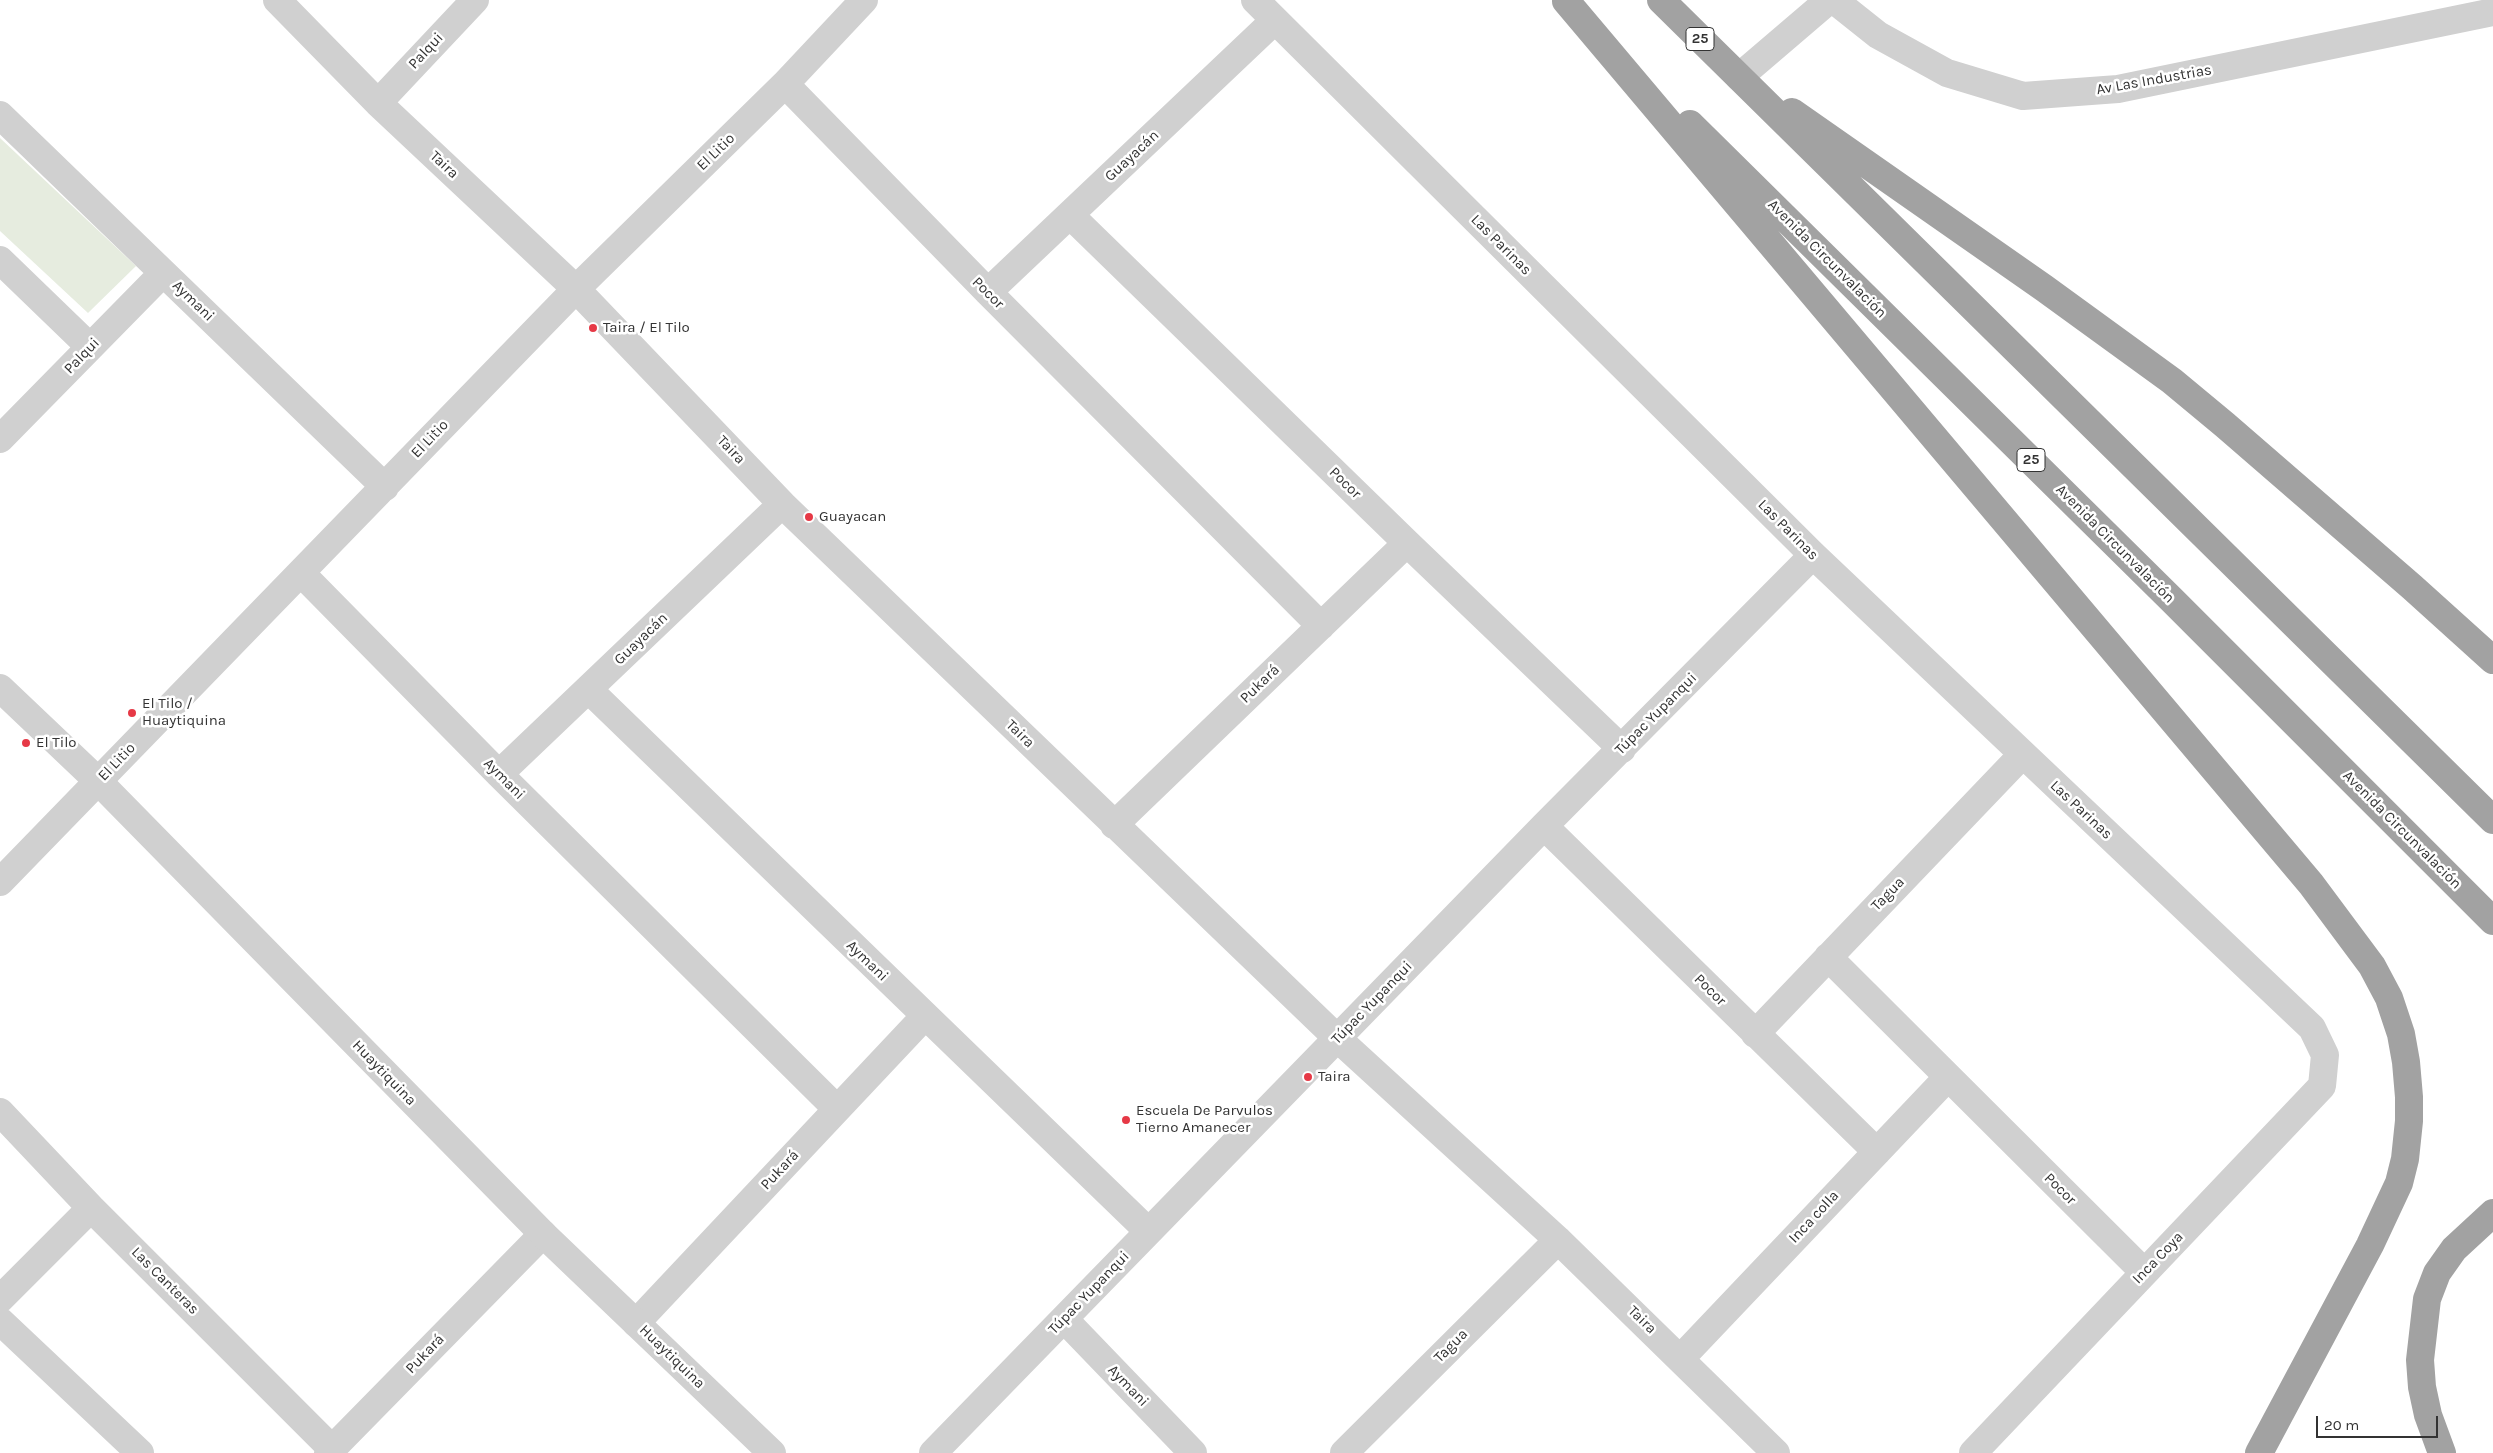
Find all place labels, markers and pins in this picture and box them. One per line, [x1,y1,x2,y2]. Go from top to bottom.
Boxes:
place label: Taira / El Tilo [603,319,690,337]
marker: Taira / El Tilo [587,322,599,334]
place label: Guayacan [819,508,886,526]
marker: Guayacan [803,511,815,523]
place label: El Tilo / Huaytiquina [142,695,226,730]
marker: El Tilo / Huaytiquina [126,707,138,719]
place label: El Tilo [36,734,77,752]
marker: El Tilo [20,737,32,749]
place label: Taira [1318,1068,1351,1086]
marker: Taira [1302,1071,1314,1083]
place label: Escuela De Parvulos Tierno Amanecer [1136,1102,1273,1137]
marker: Escuela De Parvulos Tierno Amanecer [1120,1114,1132,1126]

